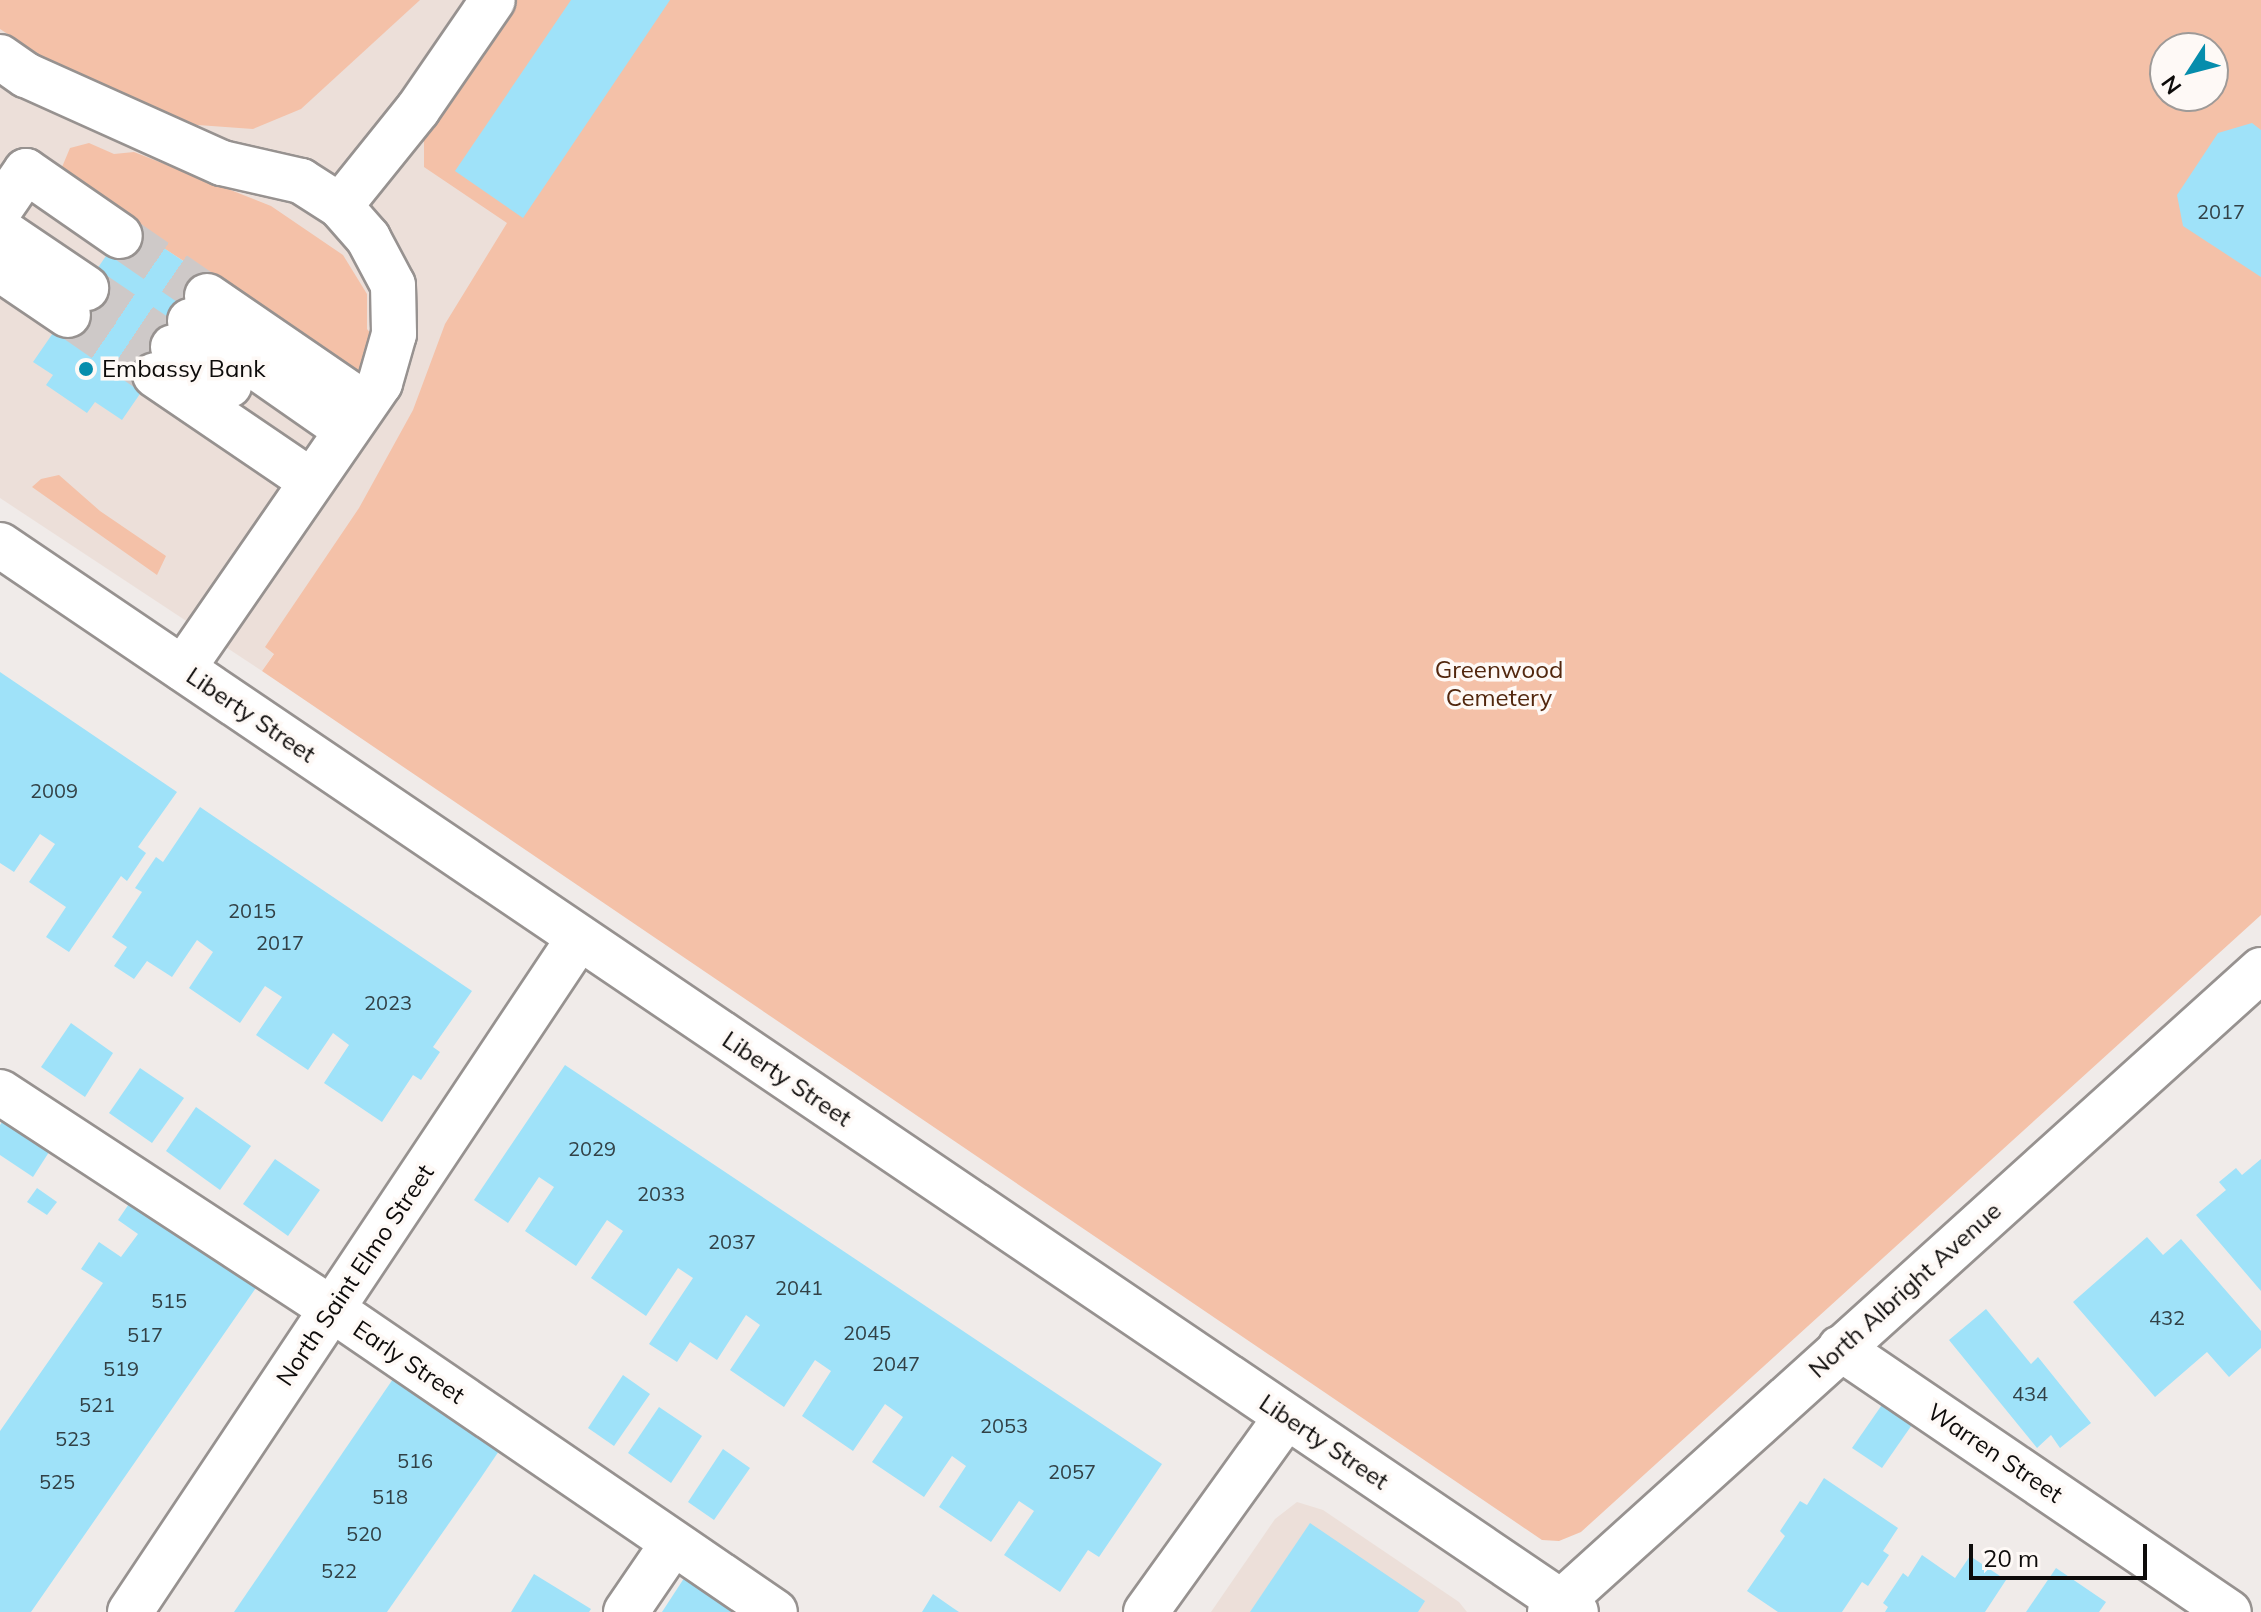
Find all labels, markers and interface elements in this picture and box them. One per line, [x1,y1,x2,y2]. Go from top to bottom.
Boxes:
north arrow [2149,32,2229,112]
text: N [2155,70,2187,100]
house number: 2017 [2197,199,2245,223]
place label: Embassy Bank [102,355,266,383]
marker: Embassy Bank [77,360,95,378]
park label: Greenwood Cemetery [1435,656,1563,712]
street label: Liberty Street [181,661,321,769]
house number: 2009 [30,778,78,802]
house number: 2015 [228,898,276,922]
house number: 2017 [256,930,304,954]
house number: 2023 [364,990,412,1014]
street label: Liberty Street [717,1025,857,1133]
house number: 2029 [568,1136,616,1160]
street label: North Saint Elmo Street [270,1159,440,1391]
house number: 2033 [637,1181,685,1205]
street label: North Albright Avenue [1803,1196,2007,1384]
house number: 2037 [708,1229,756,1253]
house number: 2041 [775,1275,823,1299]
house number: 515 [151,1288,187,1312]
house number: 432 [2149,1305,2185,1329]
street label: Early Street [348,1314,470,1410]
house number: 2045 [843,1320,891,1344]
house number: 517 [127,1322,163,1346]
house number: 2047 [872,1351,920,1375]
house number: 519 [103,1356,139,1380]
house number: 434 [2012,1381,2048,1405]
street label: Liberty Street [1254,1388,1394,1496]
house number: 521 [79,1392,115,1416]
street label: Warren Street [1922,1397,2068,1509]
house number: 2053 [980,1413,1028,1437]
house number: 523 [55,1426,91,1450]
house number: 516 [397,1448,433,1472]
house number: 2057 [1048,1459,1096,1483]
house number: 525 [39,1469,75,1493]
house number: 518 [372,1484,408,1508]
house number: 520 [346,1521,382,1545]
scale bar [1973,1528,2151,1578]
text: 20 m [1983,1543,2039,1573]
house number: 522 [321,1558,357,1582]

